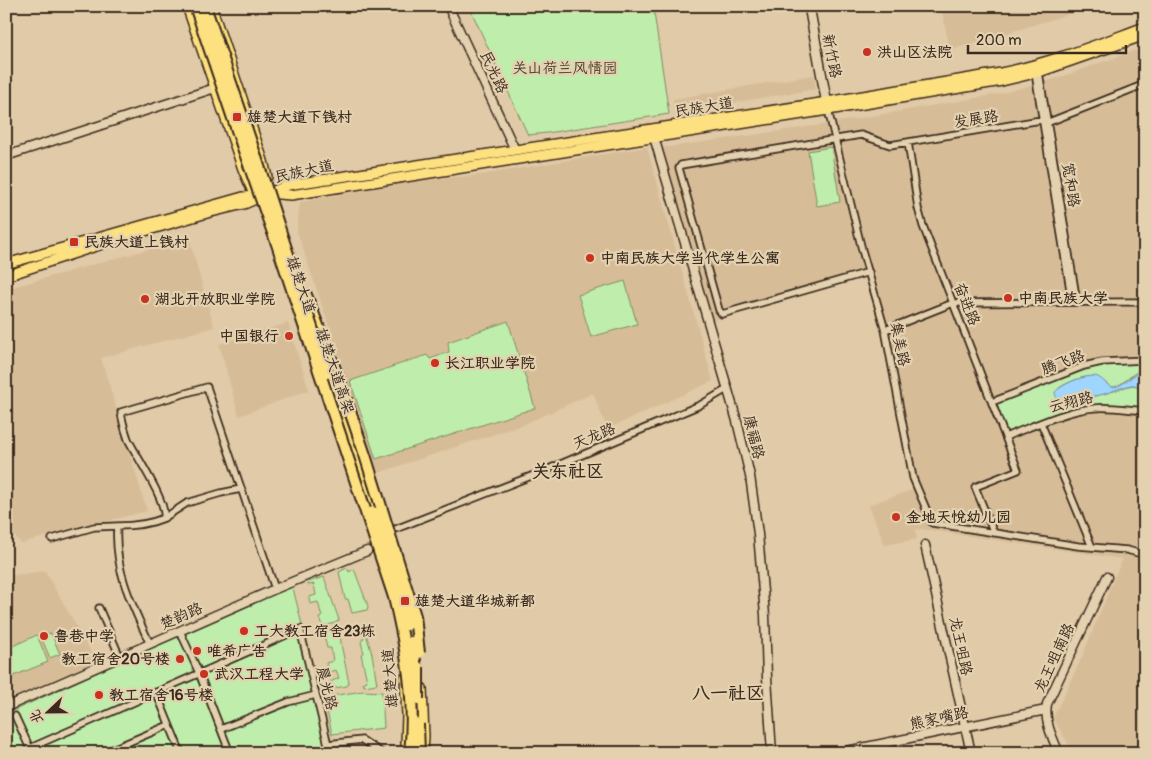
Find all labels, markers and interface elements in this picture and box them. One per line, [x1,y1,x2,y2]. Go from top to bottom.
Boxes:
scale bar [968,22,1126,54]
text: 200 m [976,31,1021,50]
street label: 新竹路 [818,32,845,80]
place label: 洪山区法院 [877,43,952,62]
marker: 洪山区法院 [861,46,873,58]
street label: 民光路 [475,48,512,97]
park label: 关山荷兰风情园 [512,59,618,78]
street label: 民族大道 [673,93,735,122]
street label: 发展路 [952,107,1000,132]
place label: 雄楚大道下钱村 [247,108,352,127]
marker: 雄楚大道下钱村 [231,111,243,123]
street label: 民族大道 [273,156,335,187]
street label: 宽和路 [1058,161,1083,209]
place label: 民族大道上钱村 [84,233,189,252]
marker: 民族大道上钱村 [68,236,80,248]
place label: 中南民族大学当代学生公寓 [600,249,780,268]
marker: 中南民族大学当代学生公寓 [584,252,596,264]
street label: 雄楚大道 [282,254,319,317]
street label: 奋进路 [949,280,984,329]
place label: 中南民族大学 [1018,289,1108,308]
place label: 湖北开放职业学院 [155,290,275,309]
marker: 中南民族大学 [1002,292,1014,304]
marker: 湖北开放职业学院 [139,293,151,305]
street label: 集美路 [886,320,913,368]
street label: 雄楚大道高架 [311,326,358,417]
place label: 中国银行 [219,327,279,346]
marker: 中国银行 [283,330,295,342]
street label: 腾飞路 [1039,346,1088,379]
place label: 长江职业学院 [445,354,535,373]
marker: 长江职业学院 [429,357,441,369]
street label: 云翔路 [1047,388,1095,417]
street label: 康福路 [739,413,768,461]
street label: 天龙路 [570,419,619,454]
district label: 关东社区 [532,460,604,483]
place label: 金地天悦幼儿园 [906,508,1011,527]
marker: 金地天悦幼儿园 [890,511,902,523]
place label: 雄楚大道华城新都 [415,592,535,611]
marker: 雄楚大道华城新都 [399,595,411,607]
street label: 楚韵路 [157,599,206,634]
street label: 龙王咀路 [945,615,976,677]
street label: 龙王咀南路 [1030,620,1079,696]
place label: 工大教工宿舍23栋 [254,622,375,641]
marker: 工大教工宿舍23栋 [238,625,250,637]
place label: 鲁巷中学 [54,627,114,646]
marker: 鲁巷中学 [38,630,50,642]
place label: 唯希广告 [207,642,267,661]
marker: 唯希广告 [191,645,203,657]
street label: 雄楚大道 [378,647,403,709]
place label: 教工宿舍20号楼 [61,650,170,669]
marker: 教工宿舍20号楼 [174,653,186,665]
street label: 晨光路 [312,664,341,712]
place label: 武汉工程大学 [214,665,304,684]
marker: 武汉工程大学 [198,668,210,680]
district label: 八一社区 [692,682,764,705]
north arrow [22,686,72,736]
place label: 教工宿舍16号楼 [109,686,214,705]
marker: 教工宿舍16号楼 [93,689,105,701]
street label: 熊家嘴路 [908,703,970,734]
text: 北 [26,707,47,726]

